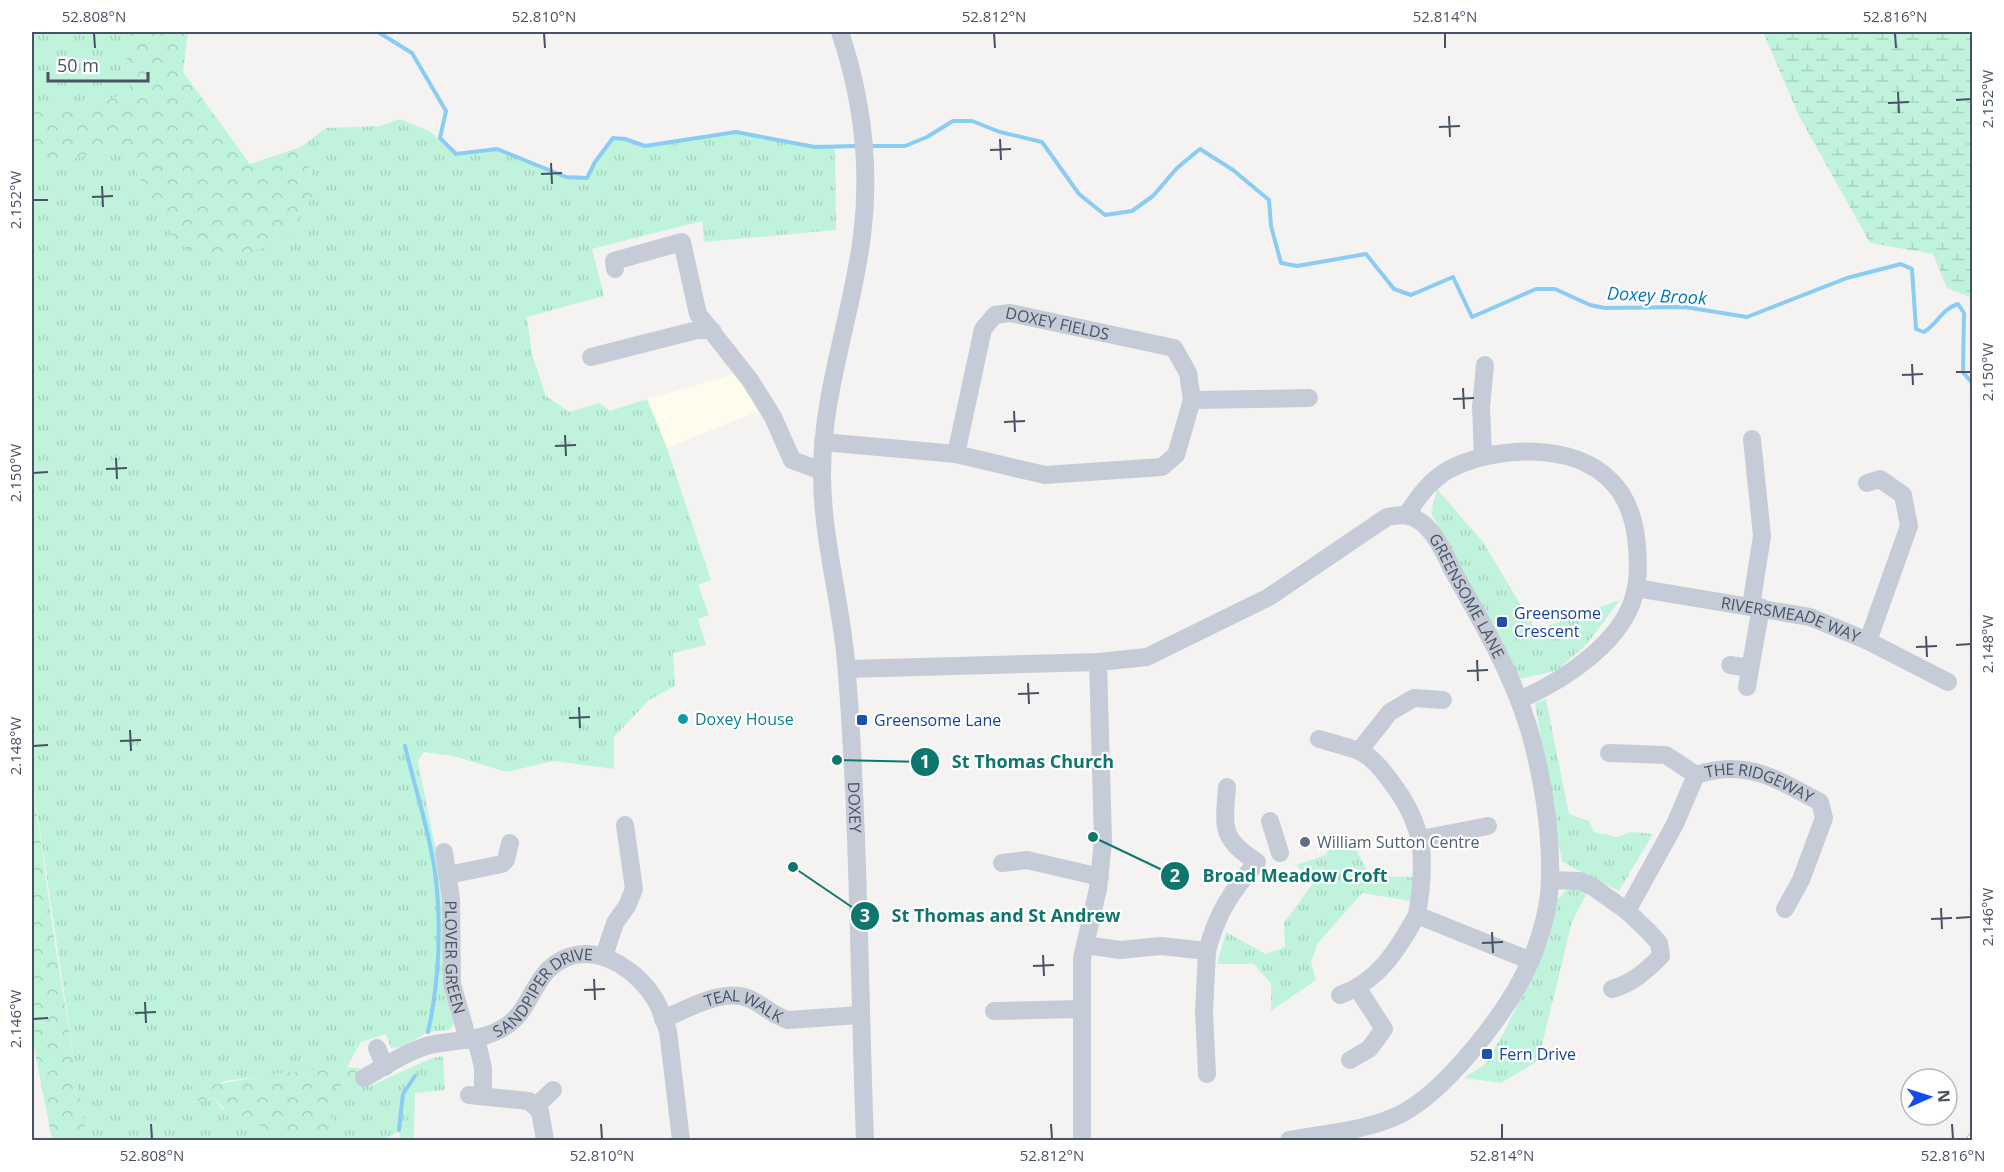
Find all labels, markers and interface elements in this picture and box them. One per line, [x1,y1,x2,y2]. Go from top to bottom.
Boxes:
text: 52.808°N [62,6,126,26]
text: 52.810°N [512,6,576,26]
text: 52.812°N [962,6,1026,26]
text: 52.814°N [1413,6,1477,26]
text: 52.816°N [1863,6,1927,26]
scale bar [48,45,148,83]
text: 50 m [57,53,99,77]
text: 2.152°W [1977,70,1997,128]
text: 2.152°W [5,171,25,229]
water label: Doxey Brook [1607,280,1709,310]
street label: DOXEY FIELDS [1004,301,1112,345]
text: 2.150°W [1977,343,1997,401]
text: 2.150°W [5,444,25,502]
street label: GREENSOME LANE [1424,529,1510,662]
street label: RIVERSMEADE WAY [1719,591,1863,648]
place label: Greensome Crescent [1514,602,1601,642]
marker: Greensome Crescent [1495,615,1509,629]
text: 2.148°W [1977,615,1997,673]
place label: Doxey House [695,708,794,730]
place label: Greensome Lane [874,709,1001,731]
marker: Doxey House [676,712,690,726]
marker: Greensome Lane [855,713,869,727]
text: 2.148°W [5,717,25,775]
callout: St Thomas Church [910,744,1126,780]
text: 1 [920,749,930,773]
text: St Thomas Church [952,749,1114,773]
street label: THE RIDGEWAY [1703,758,1818,808]
street label: DOXEY [843,781,867,833]
place label: William Sutton Centre [1317,831,1479,853]
marker: William Sutton Centre [1298,835,1312,849]
callout: Broad Meadow Croft [1160,858,1399,894]
text: 2 [1170,863,1180,887]
text: Broad Meadow Croft [1202,863,1388,887]
text: 2.146°W [1977,888,1997,946]
callout: St Thomas and St Andrew [850,898,1133,934]
street label: PLOVER GREEN [440,900,471,1016]
text: 3 [860,903,870,927]
text: St Thomas and St Andrew [892,903,1121,927]
street label: SANDPIPER DRIVE [489,943,593,1043]
street label: TEAL WALK [701,984,787,1028]
text: 2.146°W [5,990,25,1048]
place label: Fern Drive [1499,1043,1576,1065]
marker: Fern Drive [1480,1047,1494,1061]
north arrow [1899,1067,1959,1127]
text: N [1933,1089,1955,1103]
text: 52.808°N [120,1145,184,1165]
text: 52.810°N [570,1145,634,1165]
text: 52.812°N [1020,1145,1084,1165]
text: 52.814°N [1470,1145,1534,1165]
text: 52.816°N [1921,1145,1985,1165]

